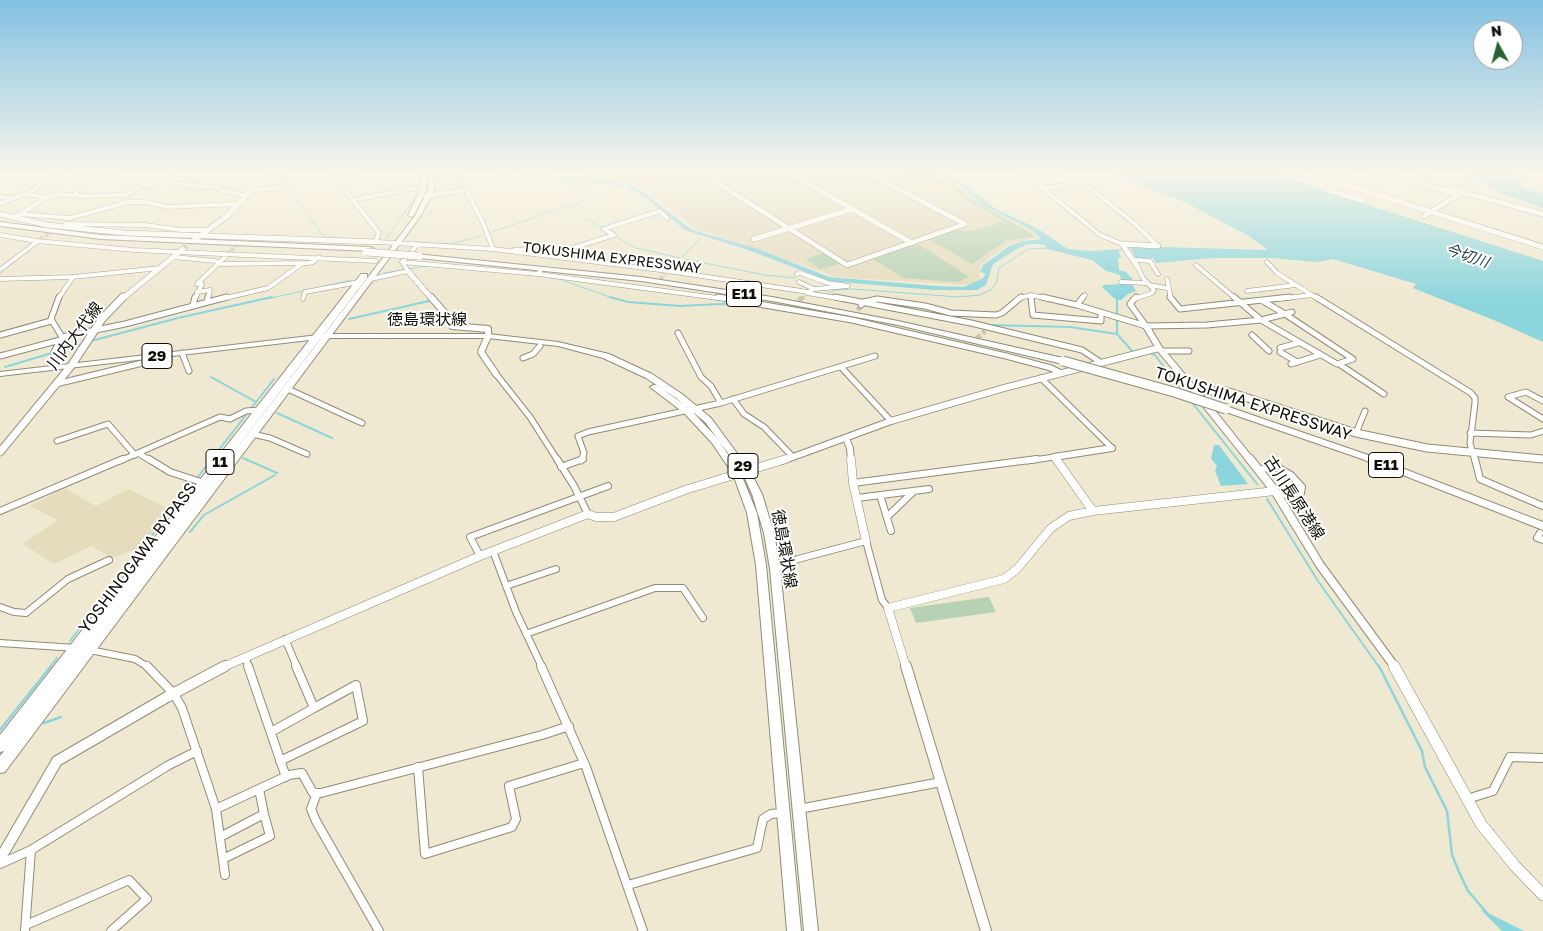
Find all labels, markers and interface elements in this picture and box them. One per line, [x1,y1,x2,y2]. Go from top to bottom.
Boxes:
north arrow [1473,20,1523,70]
text: N [1490,22,1503,40]
street label: TOKUSHIMA EXPRESSWAY [522,239,702,277]
water label: 今切川 [1443,240,1491,272]
road number: E11 [726,282,762,306]
street label: 川内大代線 [43,298,107,374]
street label: 徳島環状線 [387,310,467,330]
road number: 29 [142,344,172,368]
street label: TOKUSHIMA EXPRESSWAY [1152,363,1354,445]
road number: 11 [206,450,234,474]
road number: E11 [1368,452,1404,478]
street label: 古川長原港線 [1260,453,1328,543]
road number: 29 [728,454,758,478]
street label: YOSHINOGAWA BYPASS [75,479,201,637]
street label: 徳島環状線 [768,508,800,590]

